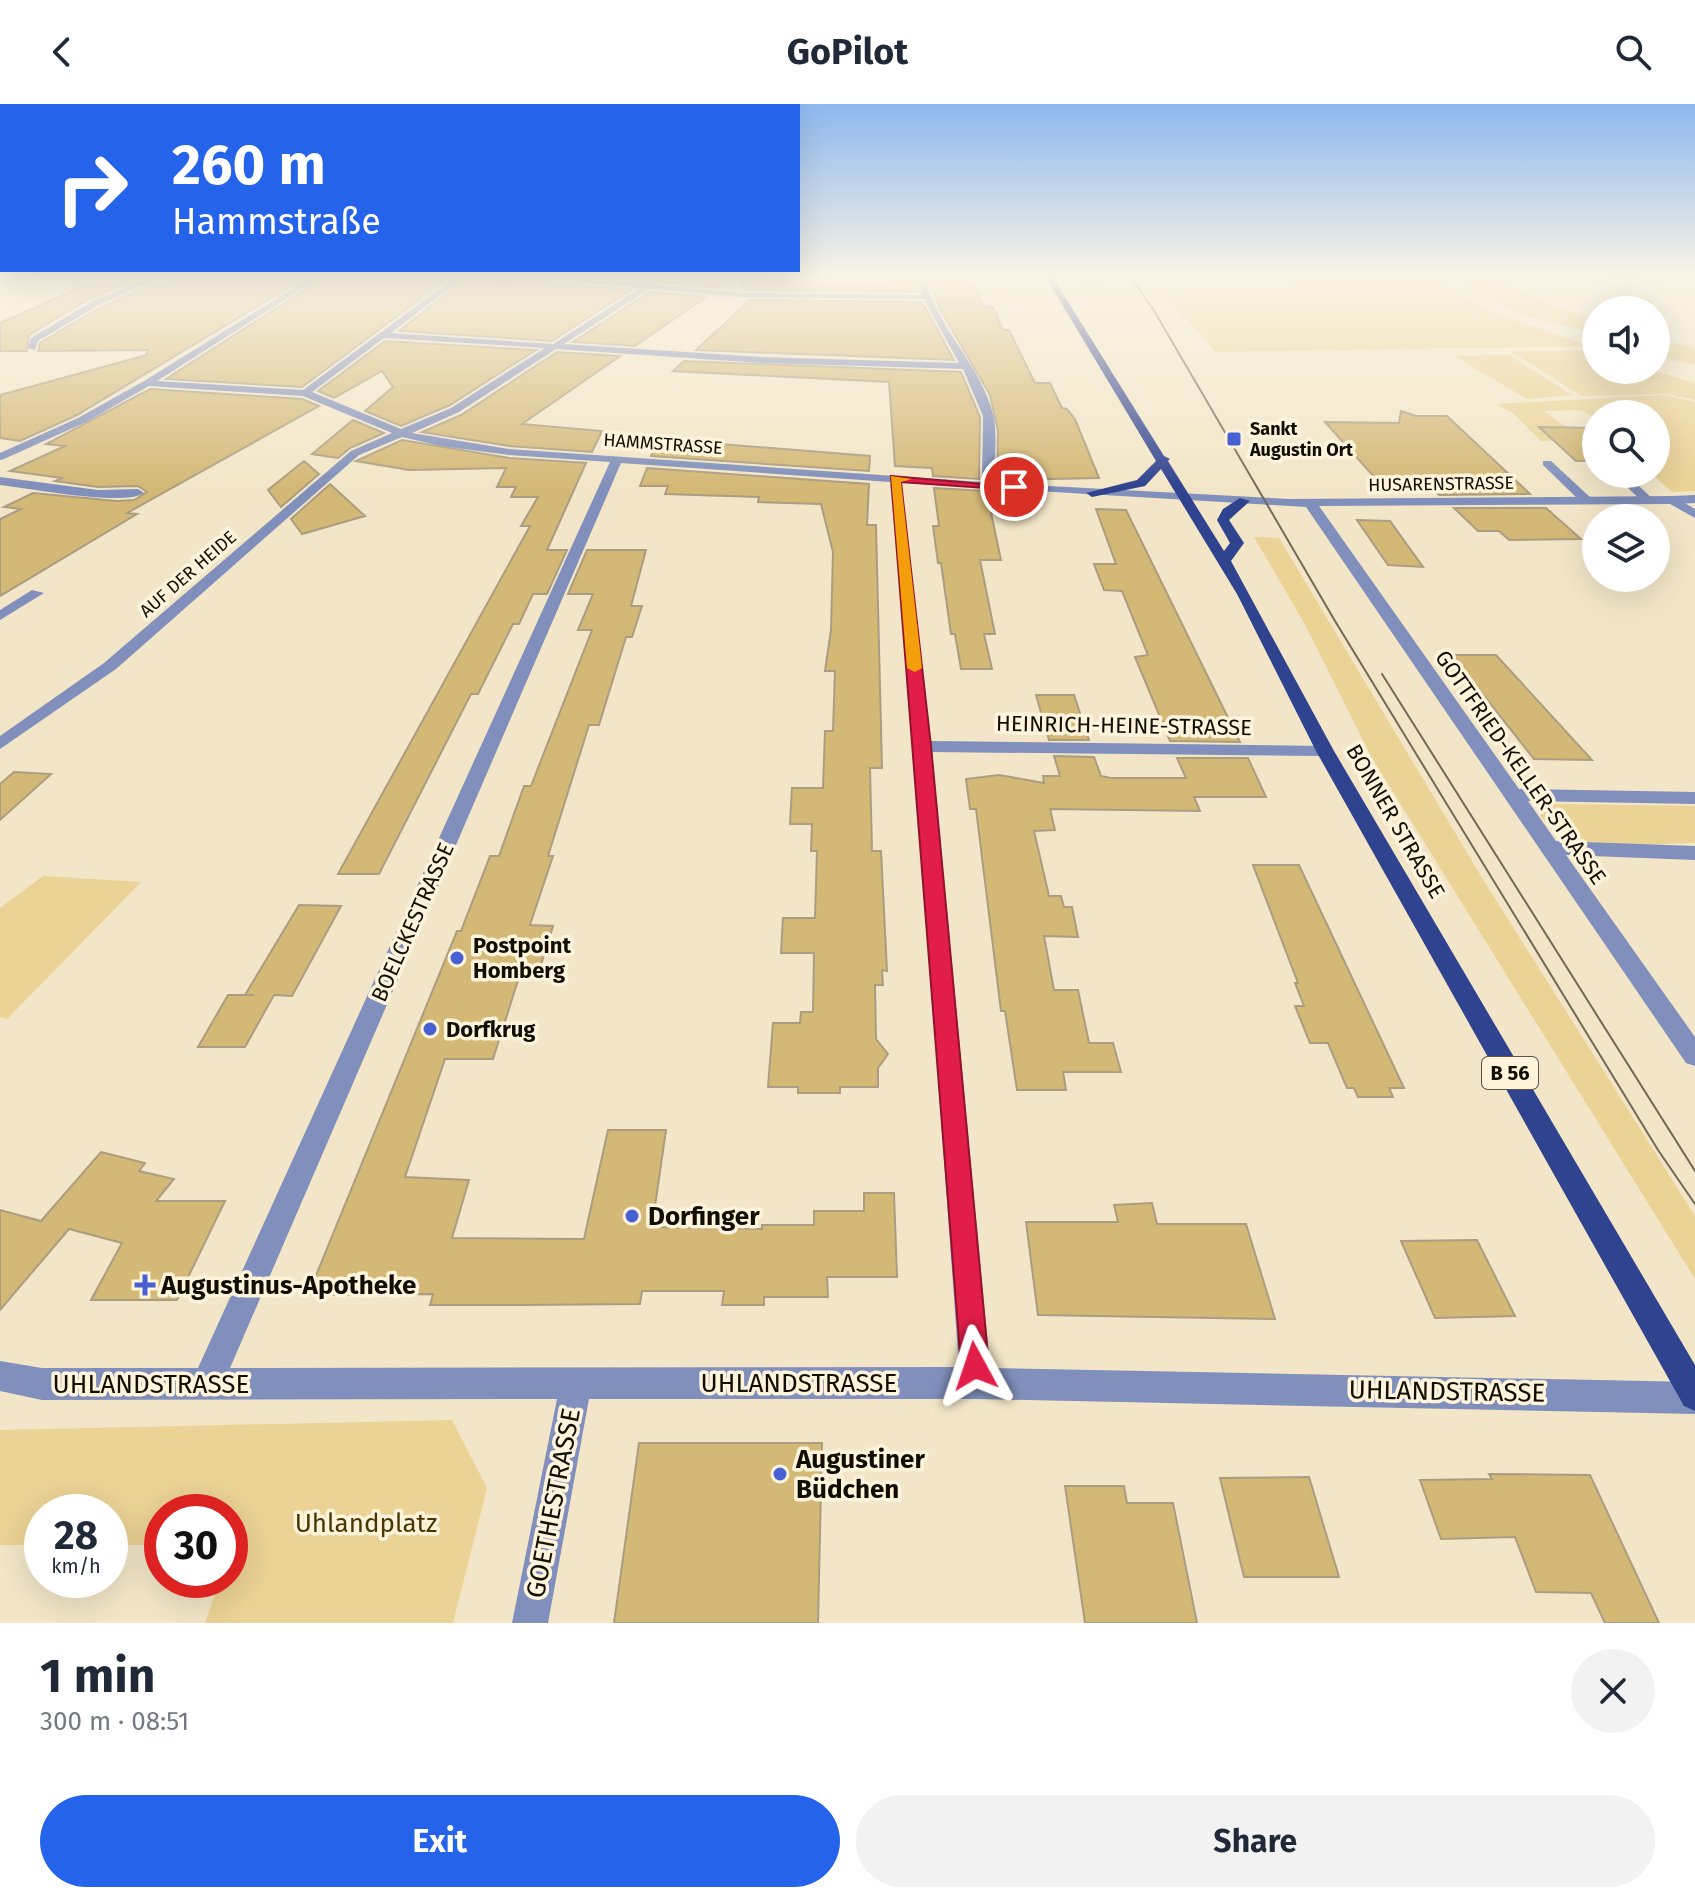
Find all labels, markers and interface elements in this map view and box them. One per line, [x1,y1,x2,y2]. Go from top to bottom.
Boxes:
icon: back [40,30,84,74]
text: GoPilot [787,30,908,74]
icon: search [1611,30,1655,74]
text: 260 m [172,132,326,199]
icon: right [40,136,144,240]
text: Hammstraße [172,200,381,244]
map controls [1582,296,1670,592]
button: sound [1582,296,1670,384]
button: search [1582,400,1670,488]
place label: Sankt Augustin Ort [1249,418,1354,461]
street label: HAMMSTRASSE [603,429,723,459]
marker: Sankt Augustin Ort [1225,430,1243,448]
pin [980,453,1048,521]
icon: arrive [992,465,1036,509]
street label: HUSARENSTRASSE [1368,472,1514,496]
button: layers [1582,504,1670,592]
street label: AUF DER HEIDE [135,526,241,622]
street label: GOTTFRIED-KELLER-STRASSE [1429,645,1612,890]
street label: HEINRICH-HEINE-STRASSE [996,710,1252,741]
street label: BONNER STRASSE [1340,739,1451,903]
street label: BOELCKESTRASSE [365,838,460,1006]
place label: Postpoint Homberg [473,932,571,984]
marker: Postpoint Homberg [448,949,466,967]
place label: Dorfkrug [446,1016,536,1043]
marker: Dorfkrug [421,1020,439,1038]
road number: B 56 [1482,1057,1538,1089]
place label: Dorfinger [648,1201,760,1232]
marker: Dorfinger [623,1207,641,1225]
place label: Augustinus-Apotheke [160,1270,416,1301]
marker: Augustinus-Apotheke [136,1276,154,1294]
position arrow [933,1324,1017,1408]
street label: UHLANDSTRASSE [701,1368,897,1399]
street label: UHLANDSTRASSE [53,1369,249,1400]
street label: UHLANDSTRASSE [1348,1374,1546,1409]
street label: GOETHESTRASSE [520,1406,587,1601]
place label: Augustiner Büdchen [795,1444,925,1505]
marker: Augustiner Büdchen [771,1465,789,1483]
speed limit sign: 30 [144,1494,248,1598]
park label: Uhlandplatz [295,1508,437,1539]
text: 28 [54,1512,98,1560]
text: km/h [51,1554,101,1578]
text: 1 min [40,1647,155,1705]
button: close [1571,1649,1655,1733]
text: 300 m · 08:51 [40,1706,189,1737]
button: Exit [40,1795,840,1887]
button: Share [856,1795,1655,1887]

